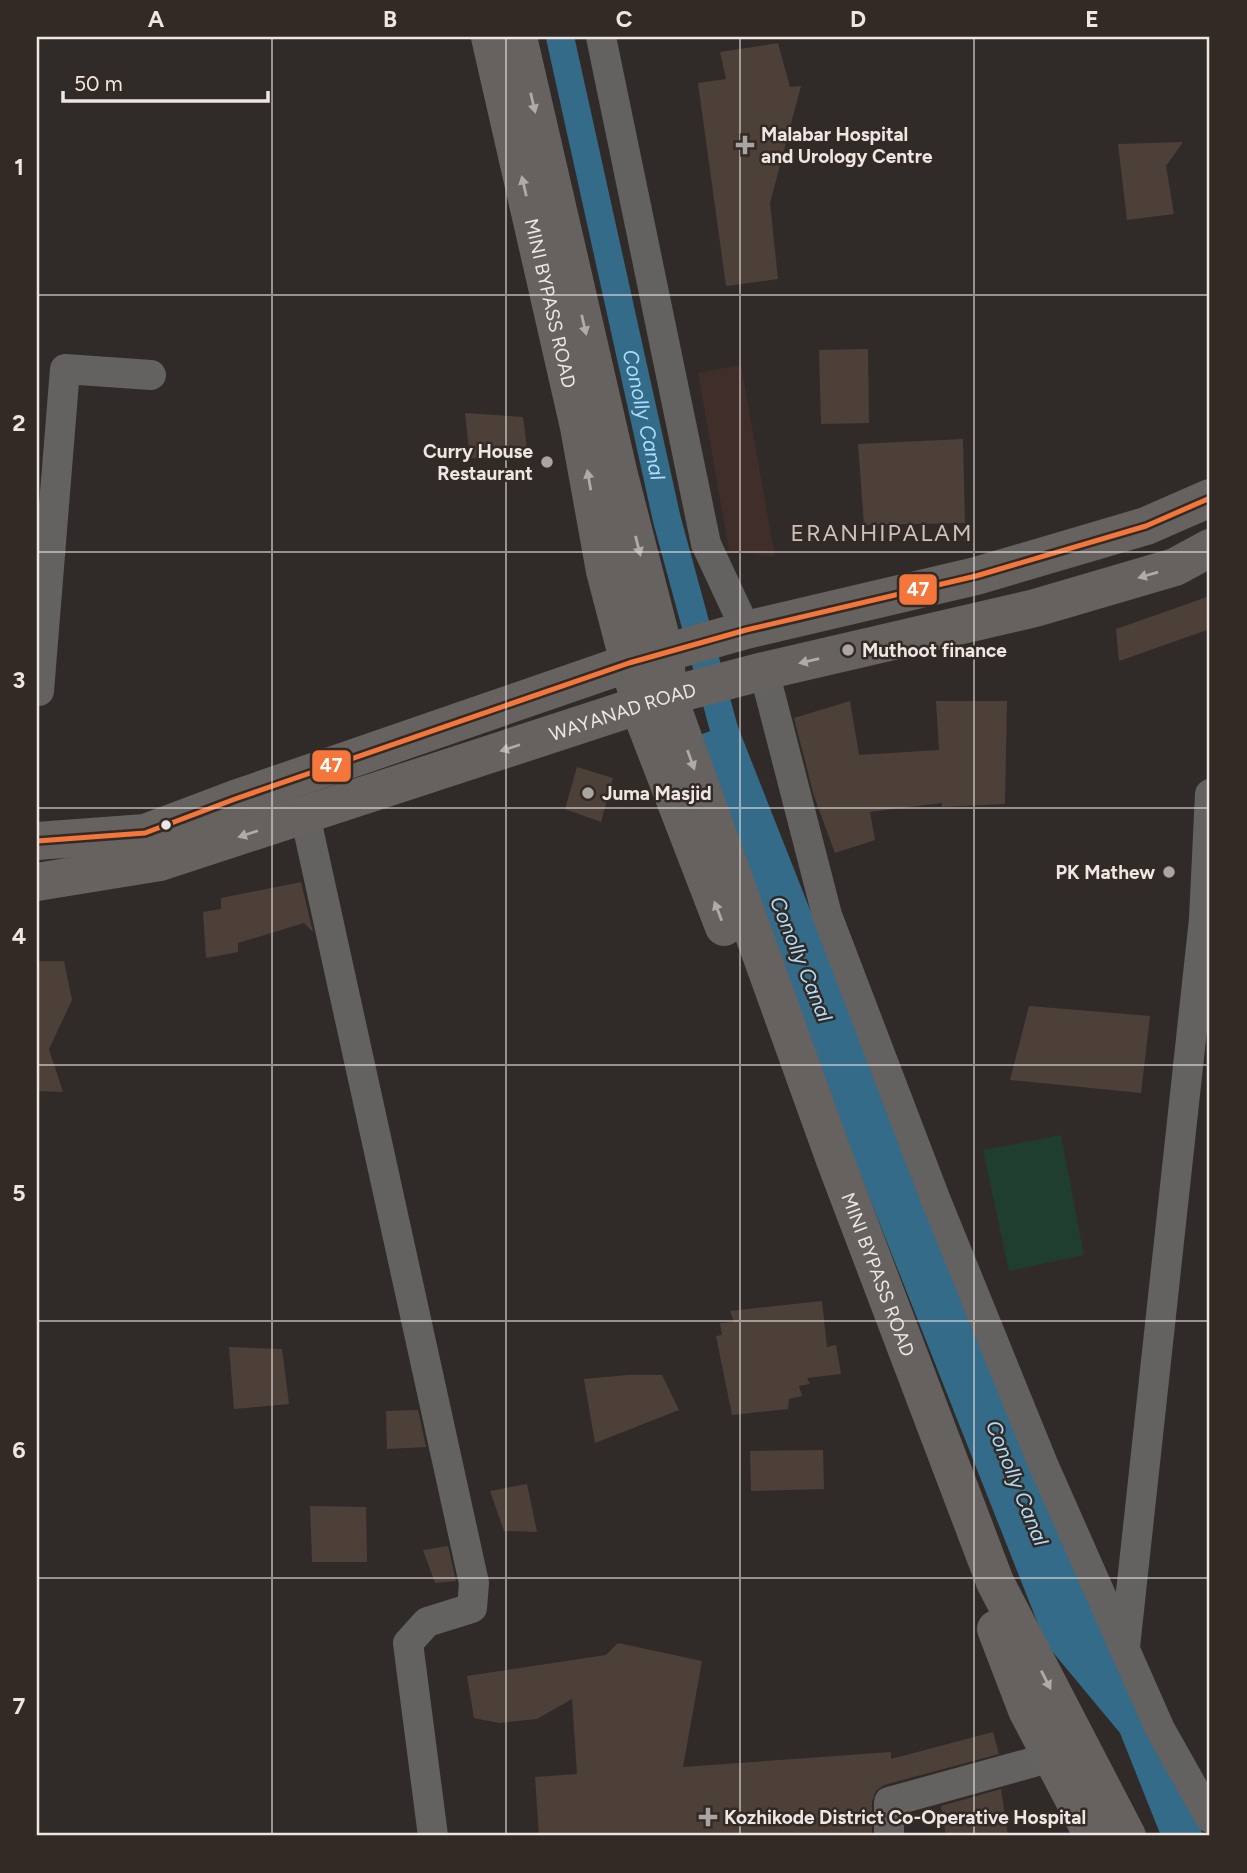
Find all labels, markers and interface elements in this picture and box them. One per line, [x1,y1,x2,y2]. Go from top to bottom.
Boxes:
text: A [148,5,165,33]
text: B [383,5,397,33]
text: C [616,5,633,33]
text: D [850,5,866,33]
text: E [1085,5,1099,33]
scale bar [63,60,268,104]
text: 50 m [74,71,123,96]
one-way arrow [528,92,539,114]
place label: Malabar Hospital and Urology Centre [761,123,933,168]
marker: Malabar Hospital and Urology Centre [735,135,755,155]
text: 1 [14,153,24,181]
one-way arrow [518,175,529,197]
street label: MINI BYPASS ROAD [520,216,581,390]
one-way arrow [579,314,590,336]
water label: Conolly Canal [618,347,671,483]
text: 2 [12,409,26,437]
place label: Curry House Restaurant [423,440,533,485]
marker: Curry House Restaurant [539,454,555,470]
one-way arrow [583,469,594,491]
district label: ERANHIPALAM [791,519,973,547]
one-way arrow [633,536,643,557]
one-way arrow [1137,570,1158,580]
line badge: 47 [898,573,938,606]
text: 47 [907,578,929,601]
place label: Muthoot finance [862,639,1007,662]
marker: Muthoot finance [840,642,856,658]
one-way arrow [798,656,820,667]
text: 3 [13,666,25,694]
street label: WAYANAD ROAD [546,678,698,746]
one-way arrow [500,743,521,754]
line badge: 47 [311,749,352,783]
one-way arrow [686,749,697,770]
text: 47 [320,754,342,777]
place label: Juma Masjid [602,782,712,805]
marker: Juma Masjid [580,785,596,801]
unlabelled marker [159,818,173,832]
one-way arrow [237,829,258,840]
place label: PK Mathew [1056,861,1155,884]
marker: PK Mathew [1161,864,1177,880]
water label: Conolly Canal [765,892,838,1025]
one-way arrow [712,900,723,921]
text: 4 [12,922,26,950]
text: 5 [12,1179,26,1207]
street label: MINI BYPASS ROAD [836,1189,919,1360]
water label: Conolly Canal [981,1416,1054,1549]
text: 6 [12,1436,26,1464]
one-way arrow [1040,1670,1052,1690]
text: 7 [13,1692,26,1720]
place label: Kozhikode District Co-Operative Hospital [724,1806,1086,1829]
marker: Kozhikode District Co-Operative Hospital [698,1807,718,1827]

